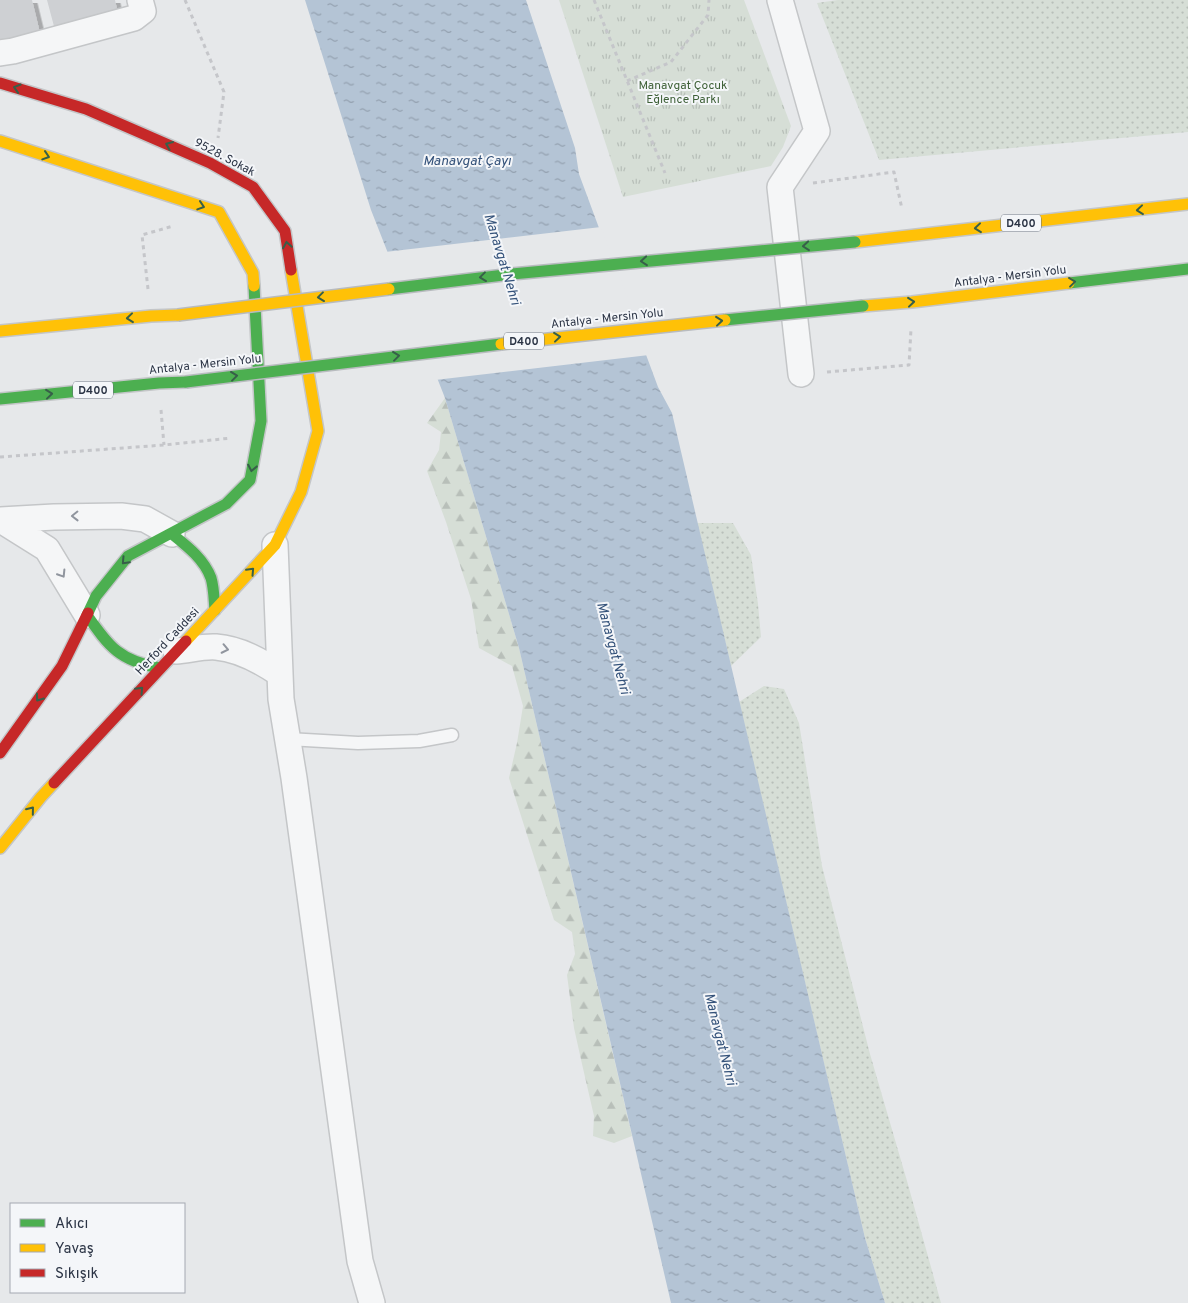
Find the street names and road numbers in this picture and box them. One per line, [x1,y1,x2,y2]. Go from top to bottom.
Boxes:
street label: 9528. Sokak [191,135,258,181]
road number: D400 [1001,214,1041,232]
street label: Antalya - Mersin Yolu [953,262,1067,292]
street label: Antalya - Mersin Yolu [550,305,664,333]
road number: D400 [504,332,544,350]
street label: Antalya - Mersin Yolu [148,351,262,379]
road number: D400 [73,382,113,398]
street label: Herford Caddesi [132,604,203,679]

